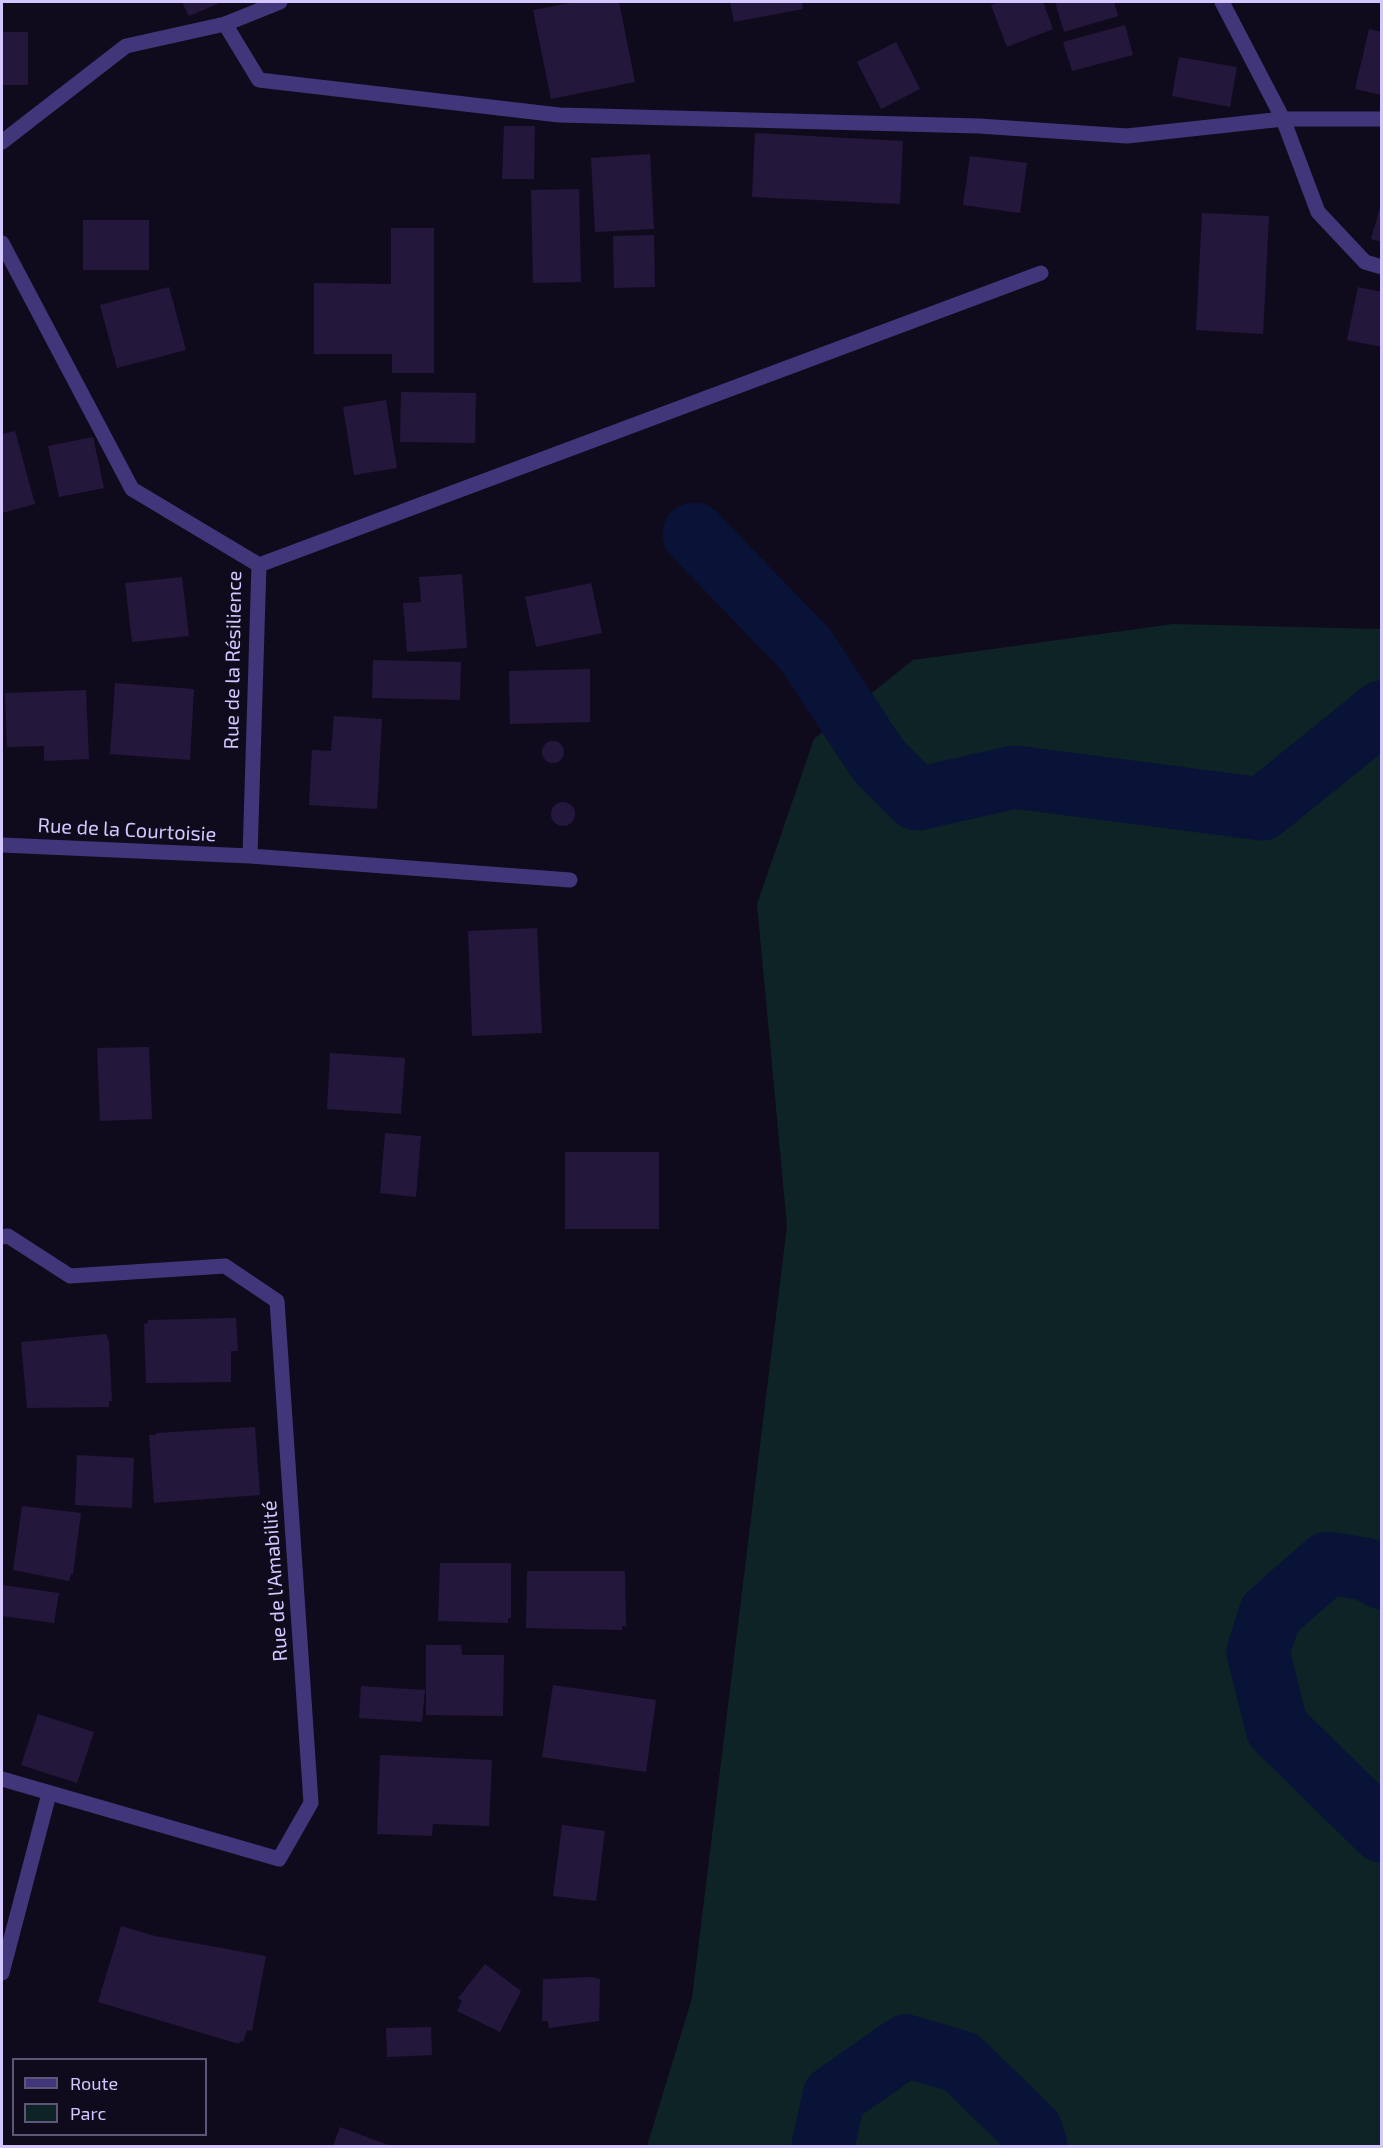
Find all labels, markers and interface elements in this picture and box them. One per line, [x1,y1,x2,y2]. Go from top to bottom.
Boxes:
street label: Rue de la Résilience [219,570,247,750]
street label: Rue de la Courtoisie [37,813,217,847]
street label: Rue de l'Amabilité [257,1500,293,1662]
legend [12,2058,207,2136]
text: Route [70,2072,118,2094]
text: Parc [70,2102,106,2124]

